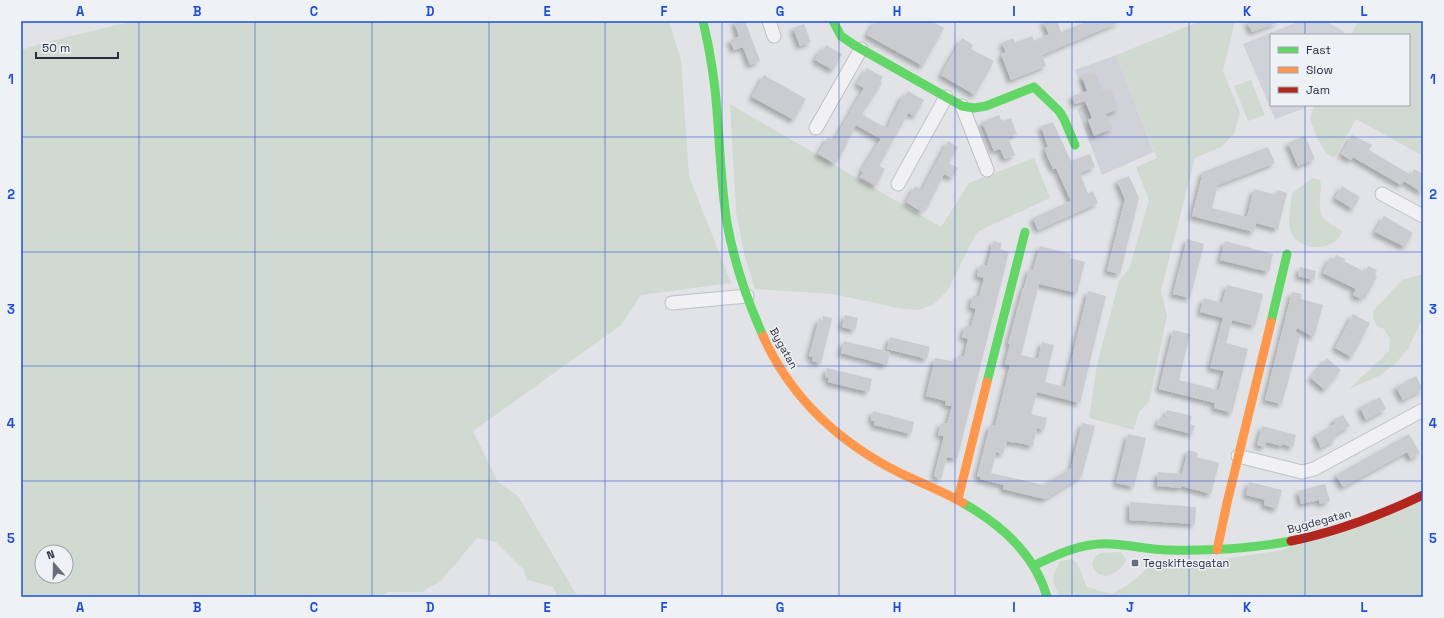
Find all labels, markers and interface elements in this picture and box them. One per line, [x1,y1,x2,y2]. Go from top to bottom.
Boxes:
text: A [76,3,85,20]
text: B [193,3,202,20]
text: C [310,3,318,20]
text: D [426,3,435,20]
text: E [543,3,551,20]
text: F [661,3,668,20]
text: G [776,3,784,20]
text: H [893,3,901,20]
text: I [1012,3,1016,20]
text: J [1126,3,1134,20]
text: K [1243,3,1252,20]
text: L [1360,3,1368,20]
scale bar [36,34,118,60]
legend [1270,34,1410,106]
text: 50 m [42,40,70,56]
text: Fast [1306,42,1331,58]
text: Slow [1306,62,1333,78]
text: 1 [8,71,14,88]
text: 1 [1430,71,1436,88]
text: Jam [1306,82,1330,98]
text: 2 [7,186,15,203]
text: 2 [1429,186,1437,203]
text: 3 [7,301,15,318]
text: 3 [1429,301,1437,318]
street label: Bygatan [767,325,801,371]
text: 4 [7,415,15,432]
text: 4 [1429,415,1437,432]
street label: Bygdegatan [1285,506,1353,536]
text: 5 [7,530,15,547]
text: 5 [1429,530,1437,547]
north arrow [34,544,74,584]
text: N [45,547,56,562]
place label: Tegskiftesgatan [1143,556,1229,570]
marker: Tegskiftesgatan [1130,558,1140,568]
text: A [76,599,85,616]
text: B [193,599,202,616]
text: C [310,599,318,616]
text: D [426,599,435,616]
text: E [543,599,551,616]
text: F [661,599,668,616]
text: G [776,599,784,616]
text: H [893,599,901,616]
text: I [1012,599,1016,616]
text: J [1126,599,1134,616]
text: K [1243,599,1252,616]
text: L [1360,599,1368,616]

